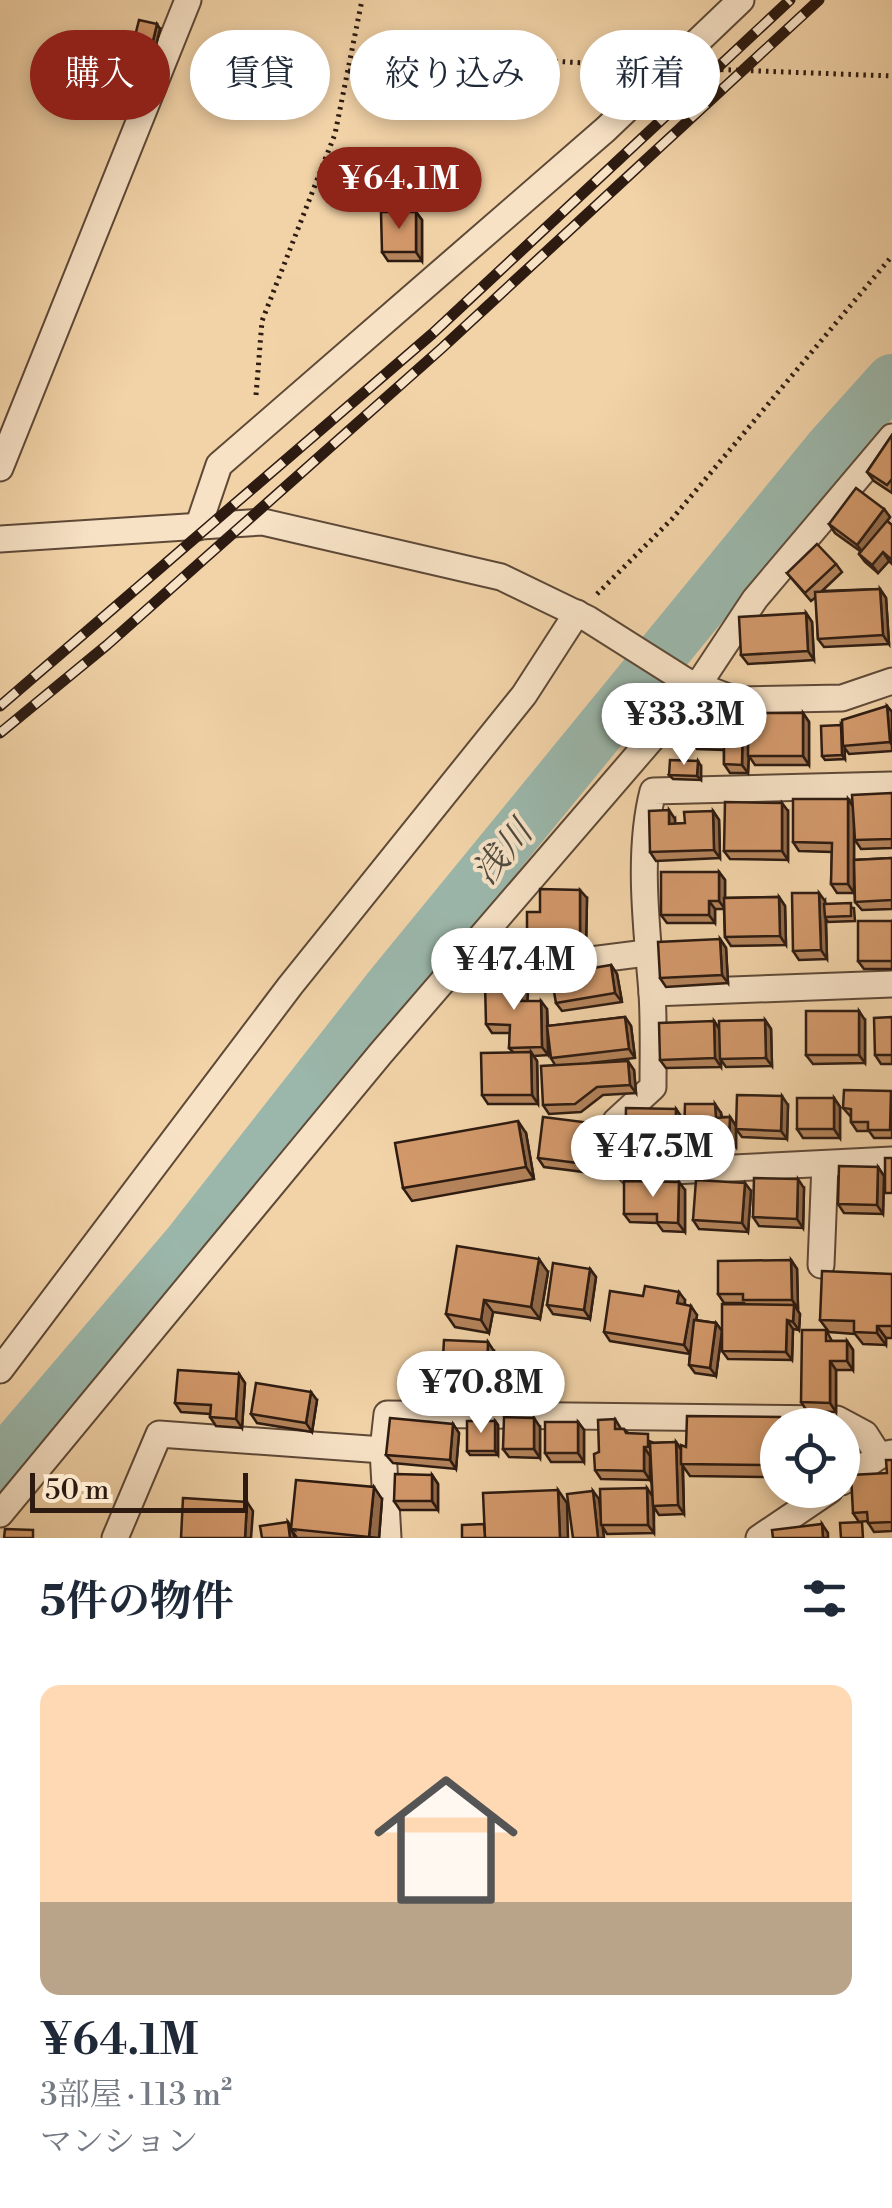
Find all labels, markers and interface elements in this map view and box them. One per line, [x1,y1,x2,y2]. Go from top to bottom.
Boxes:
chip: 購入 [30,30,170,120]
chip: 賃貸 [190,30,330,120]
chip: 絞り込み [350,30,560,120]
chip: 新着 [580,30,720,120]
pin: ¥64.1M [318,147,480,232]
text: ¥64.1M [339,159,459,199]
pin: ¥33.3M [603,683,765,768]
text: ¥33.3M [624,695,744,735]
water label: 浅川 [464,809,545,894]
pin: ¥47.4M [433,928,595,1013]
text: ¥47.4M [453,940,575,980]
pin: ¥47.5M [572,1115,734,1200]
text: ¥47.5M [593,1127,713,1167]
pin: ¥70.8M [400,1351,562,1436]
text: ¥70.8M [419,1363,543,1403]
map controls [760,1408,860,1508]
button: locate [760,1408,860,1508]
scale bar [30,1468,248,1512]
text: 50 m [45,1473,109,1508]
icon: filters [797,1571,852,1626]
text: 5件の物件 [40,1576,234,1629]
icon: home [356,1750,536,1930]
text: ¥64.1M [40,2015,199,2068]
text: 3部屋 · 113 m² [40,2075,232,2115]
text: マンション [40,2122,199,2162]

